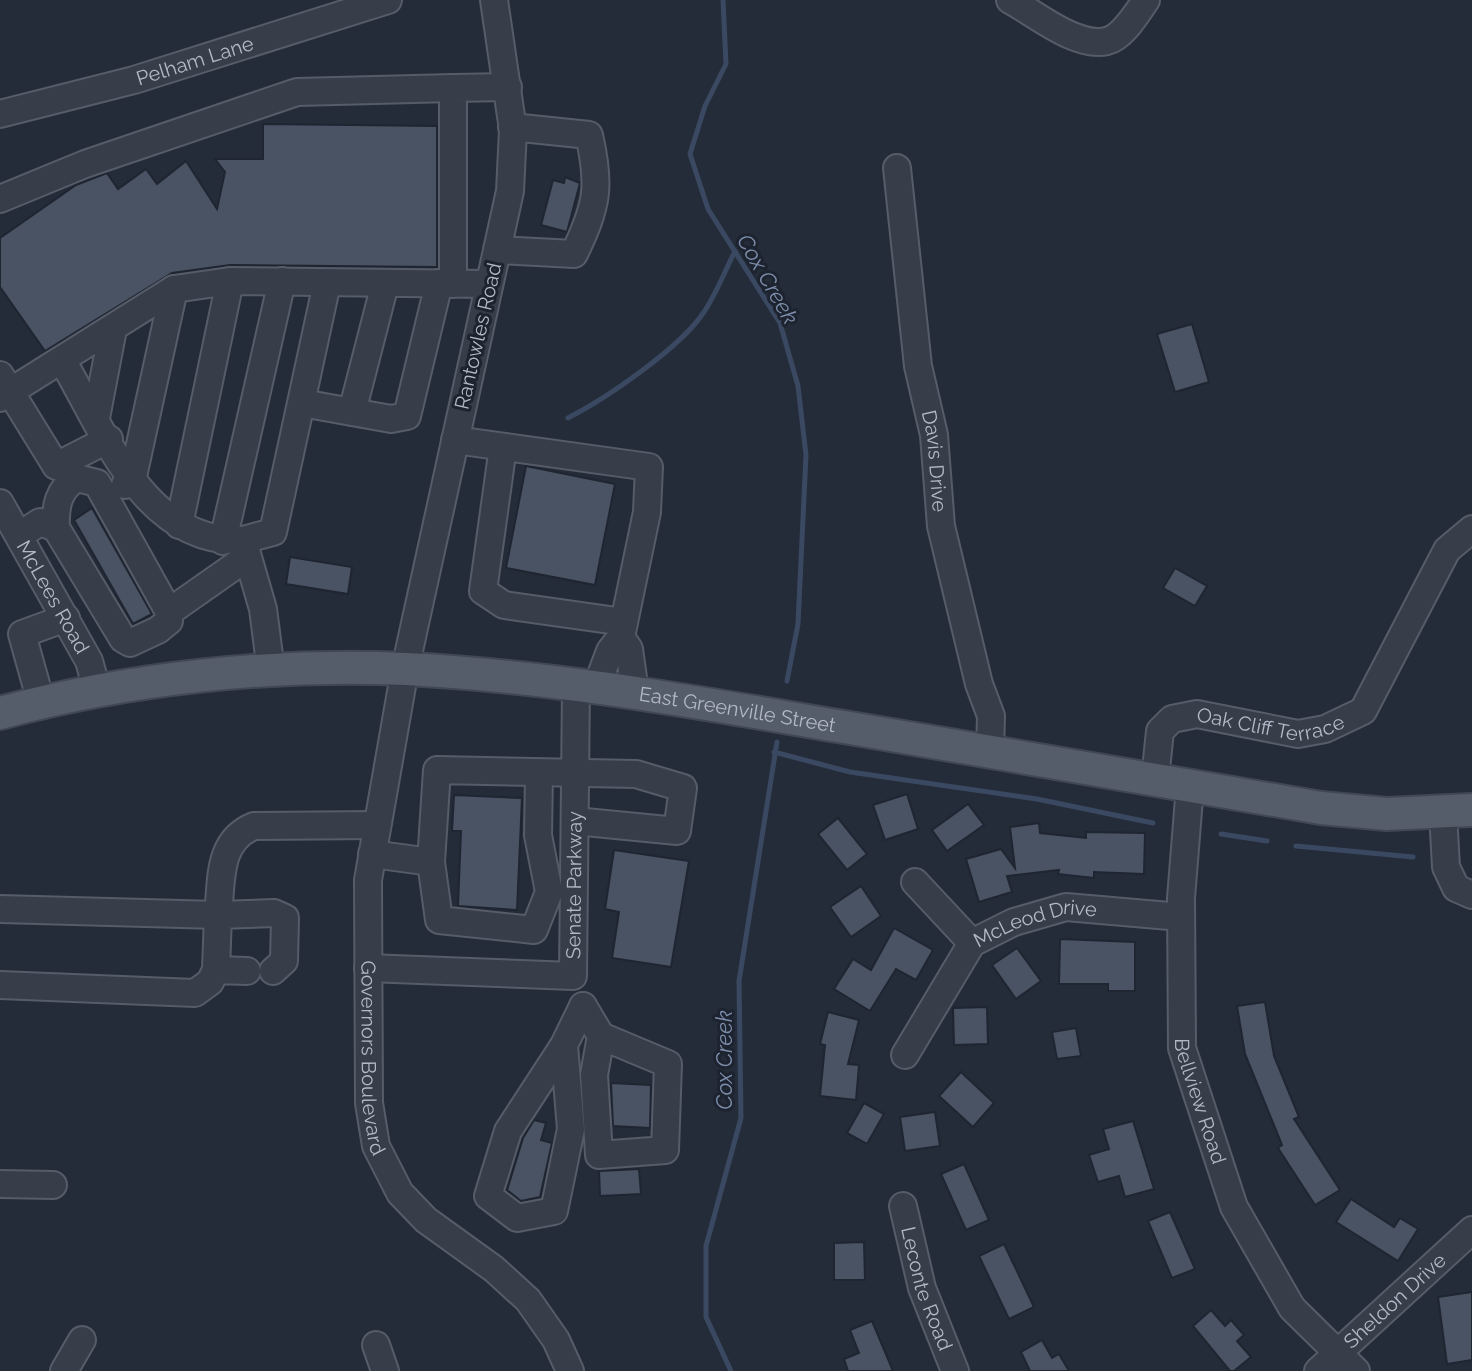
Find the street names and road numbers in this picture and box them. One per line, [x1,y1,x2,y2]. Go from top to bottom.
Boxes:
street label: Pelham Lane [133,31,257,91]
street label: Rantowles Road [449,260,507,412]
street label: Davis Drive [917,408,952,513]
street label: McLees Road [12,536,94,658]
street label: East Greenville Street [638,682,838,737]
street label: Oak Cliff Terrace [1195,702,1348,746]
street label: Senate Parkway [561,811,587,959]
street label: McLeod Drive [969,895,1098,952]
street label: Governors Boulevard [356,960,391,1159]
street label: Bellview Road [1170,1038,1231,1167]
street label: Leconte Road [896,1224,958,1354]
street label: Sheldon Drive [1339,1248,1451,1353]

